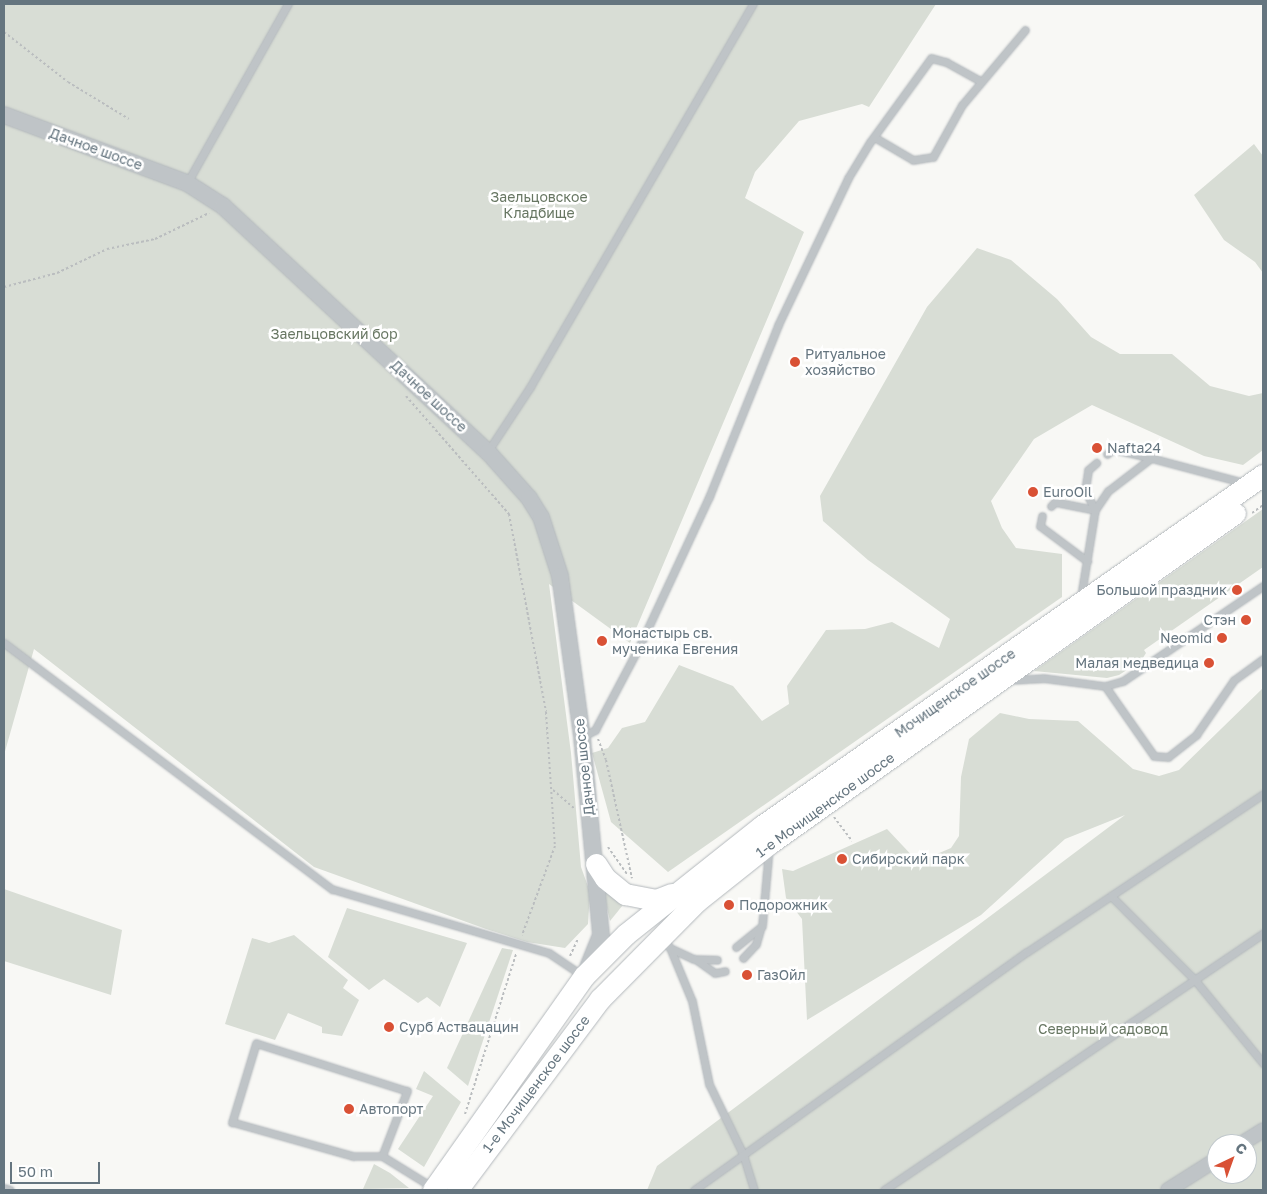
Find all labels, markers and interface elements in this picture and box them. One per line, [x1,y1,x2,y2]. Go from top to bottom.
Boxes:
street label: Дачное шоссе [47,124,145,174]
park label: Заельцовское Кладбище [490,189,588,222]
park label: Заельцовский бор [271,326,397,342]
place label: Ритуальное хозяйство [805,346,886,378]
marker: Ритуальное хозяйство [789,356,801,368]
street label: Дачное шоссе [388,357,470,435]
place label: Nafta24 [1107,440,1161,456]
marker: Nafta24 [1091,442,1103,454]
place label: EuroOil [1043,484,1092,500]
marker: EuroOil [1027,486,1039,498]
place label: Большой праздник [1096,582,1227,598]
marker: Большой праздник [1231,584,1243,596]
place label: Стэн [1204,612,1236,628]
marker: Стэн [1240,614,1252,626]
place label: Монастырь св. мученика Евгения [612,625,738,658]
place label: Neomid [1160,630,1212,646]
marker: Neomid [1216,632,1228,644]
marker: Монастырь св. мученика Евгения [596,635,608,647]
street label: Мочищенское шоссе [891,645,1019,741]
place label: Малая медведица [1075,655,1199,671]
marker: Малая медведица [1203,657,1215,669]
street label: Дачное шоссе [571,718,597,816]
street label: 1-е Мочищенское шоссе [752,749,898,861]
place label: Сибирский парк [852,851,965,867]
marker: Сибирский парк [836,853,848,865]
place label: Подорожник [739,897,828,913]
marker: Подорожник [723,899,735,911]
place label: ГазОйл [757,967,806,983]
marker: ГазОйл [741,969,753,981]
street label: 1-е Мочищенское шоссе [479,1012,593,1156]
place label: Сурб Аствацацин [399,1019,519,1035]
marker: Сурб Аствацацин [383,1021,395,1033]
park label: Северный садовод [1038,1021,1168,1037]
place label: Автопорт [359,1101,423,1117]
marker: Автопорт [343,1103,355,1115]
north arrow [1207,1134,1257,1184]
text: С [1232,1139,1251,1158]
scale bar [12,1152,102,1184]
text: 50 m [18,1162,53,1180]

